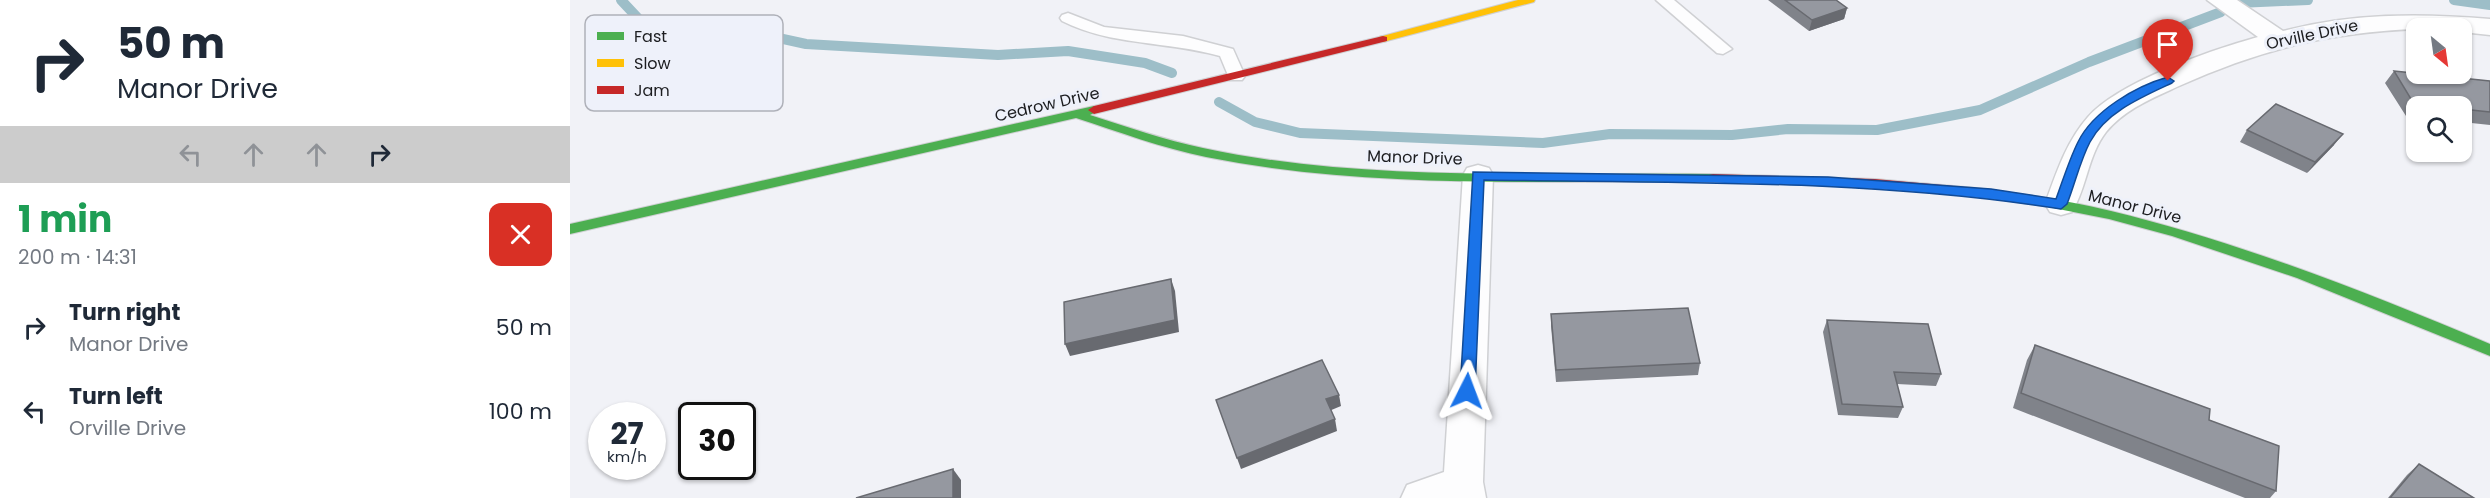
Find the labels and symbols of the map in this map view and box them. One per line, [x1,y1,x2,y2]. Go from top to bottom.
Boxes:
street label: Orville Drive [2264,13,2360,55]
legend [585,15,783,111]
north arrow [2406,18,2472,84]
pin [2142,19,2193,81]
text: Fast [634,25,667,48]
text: Slow [634,52,671,75]
text: Jam [634,79,670,102]
street label: Cedrow Drive [992,81,1102,128]
street label: Manor Drive [1367,144,1463,171]
street label: Manor Drive [2086,184,2184,229]
position arrow [1435,359,1499,423]
speed limit sign: 30 [678,402,756,480]

